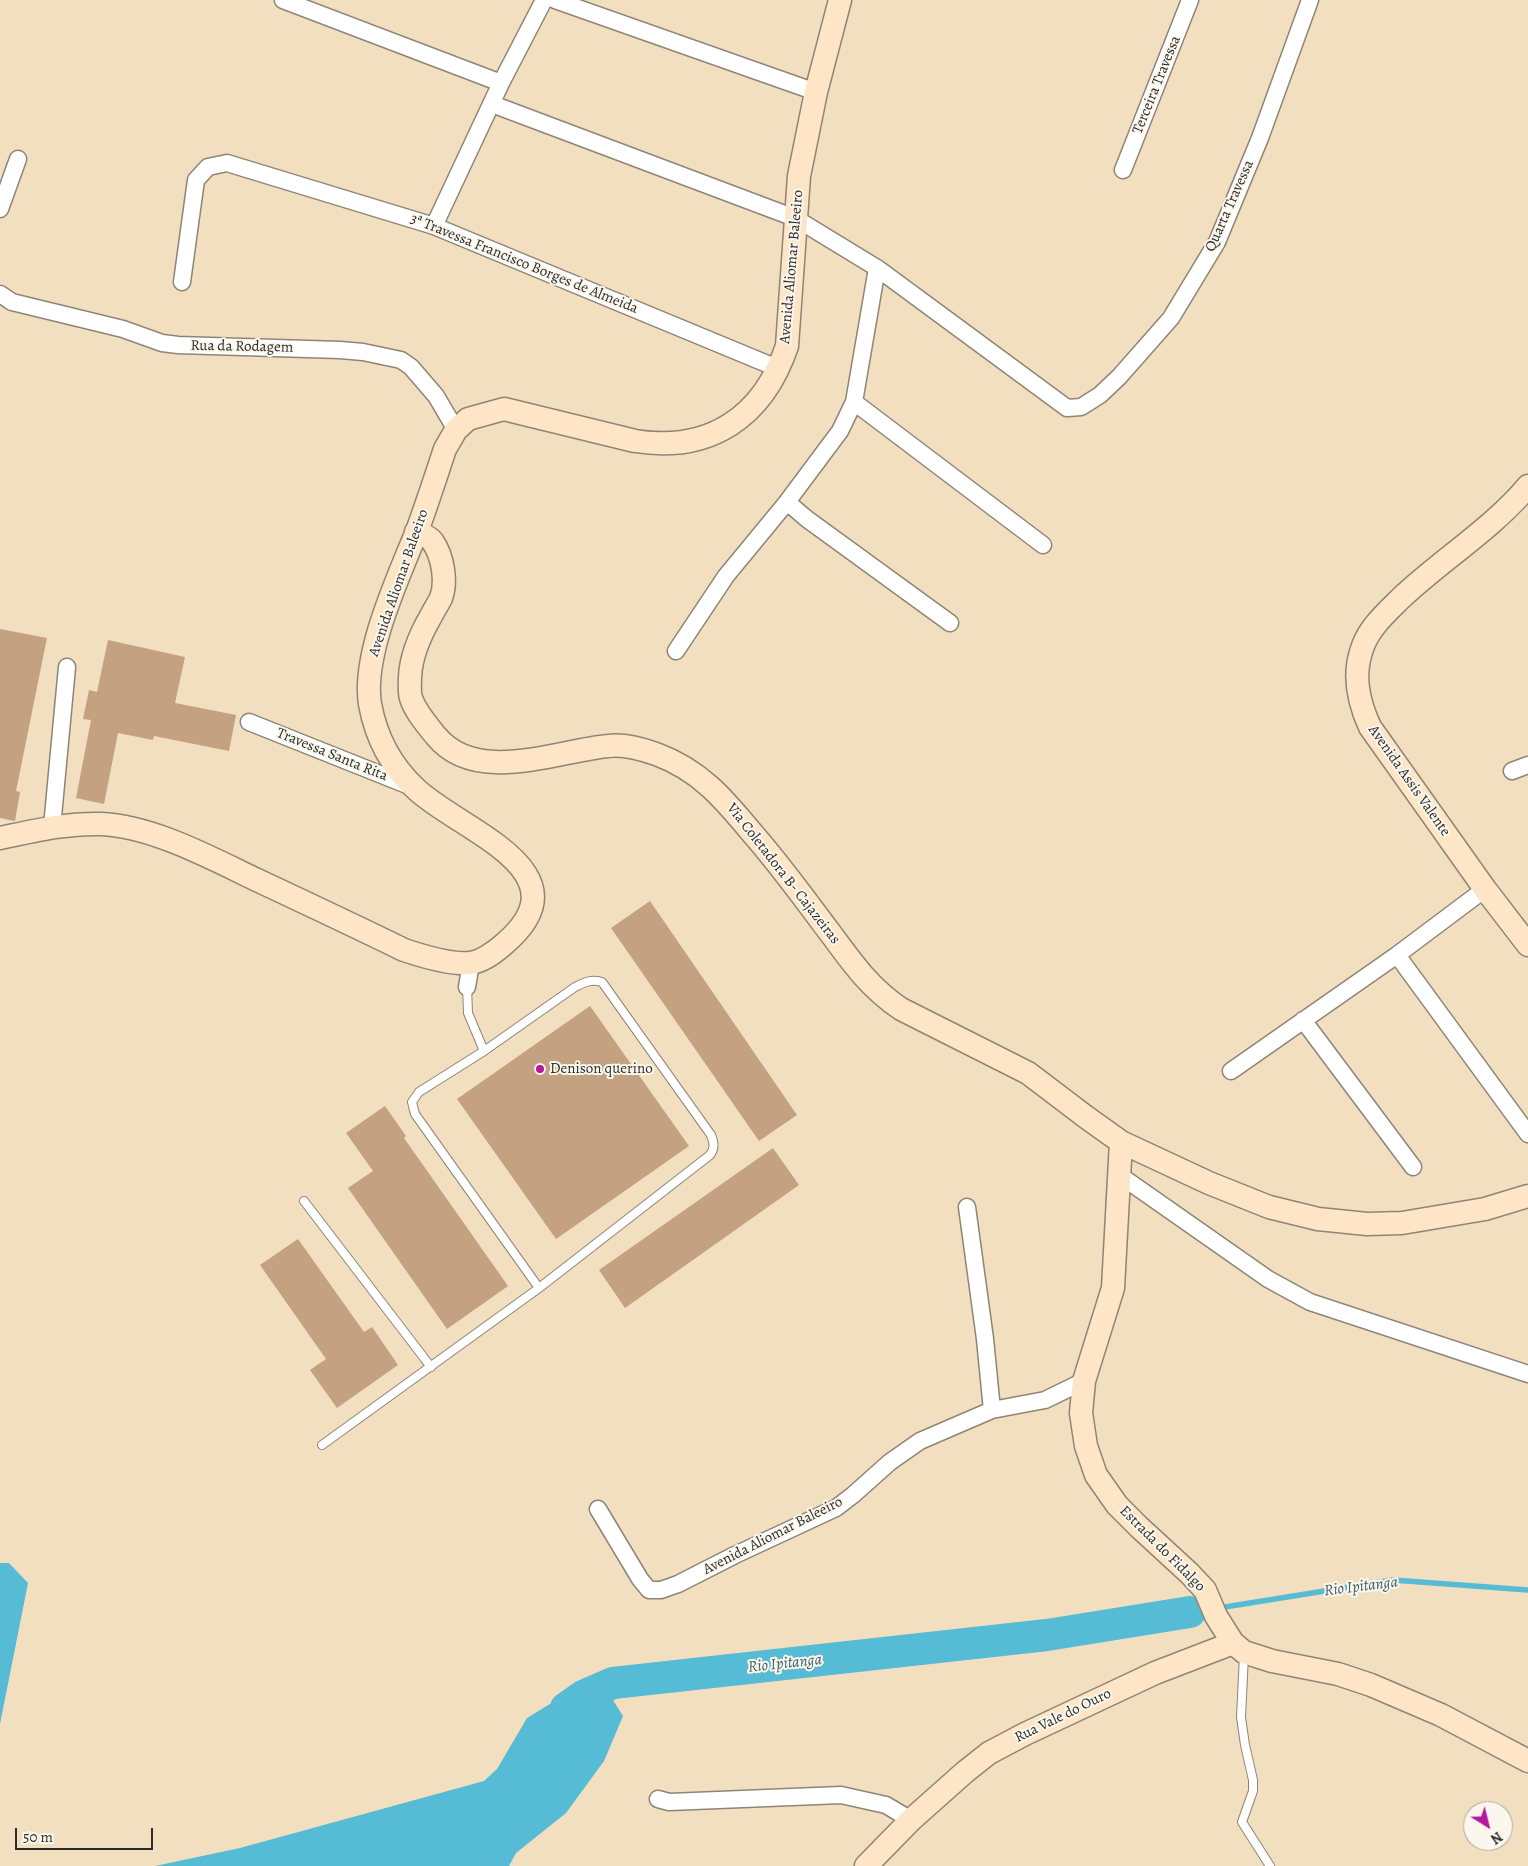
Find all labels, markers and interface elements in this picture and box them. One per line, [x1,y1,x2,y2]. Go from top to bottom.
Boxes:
street label: Terceira Travessa [1129,33,1185,137]
street label: Quarta Travessa [1202,157,1258,255]
street label: Avenida Aliomar Baleeiro [776,189,808,345]
street label: 3ª Travessa Francisco Borges de Almeida [407,210,641,318]
street label: Rua da Rodagem [190,337,294,357]
street label: Avenida Aliomar Baleeiro [365,507,433,659]
street label: Avenida Assis Valente [1364,722,1454,840]
street label: Travessa Santa Rita [274,725,390,785]
street label: Via Coletadora B- Cajazeiras [722,800,844,948]
place label: Denison querino [550,1060,653,1078]
marker: Denison querino [534,1063,546,1075]
street label: Avenida Aliomar Baleeiro [700,1493,846,1579]
street label: Estrada do Fidalgo [1115,1502,1209,1596]
water label: Rio Ipitanga [1323,1573,1399,1601]
water label: Rio Ipitanga [747,1651,823,1677]
street label: Rua Vale do Ouro [1012,1685,1114,1747]
north arrow [1463,1801,1513,1851]
scale bar [18,1818,155,1850]
text: 50 m [23,1827,53,1847]
text: N [1487,1827,1506,1848]

